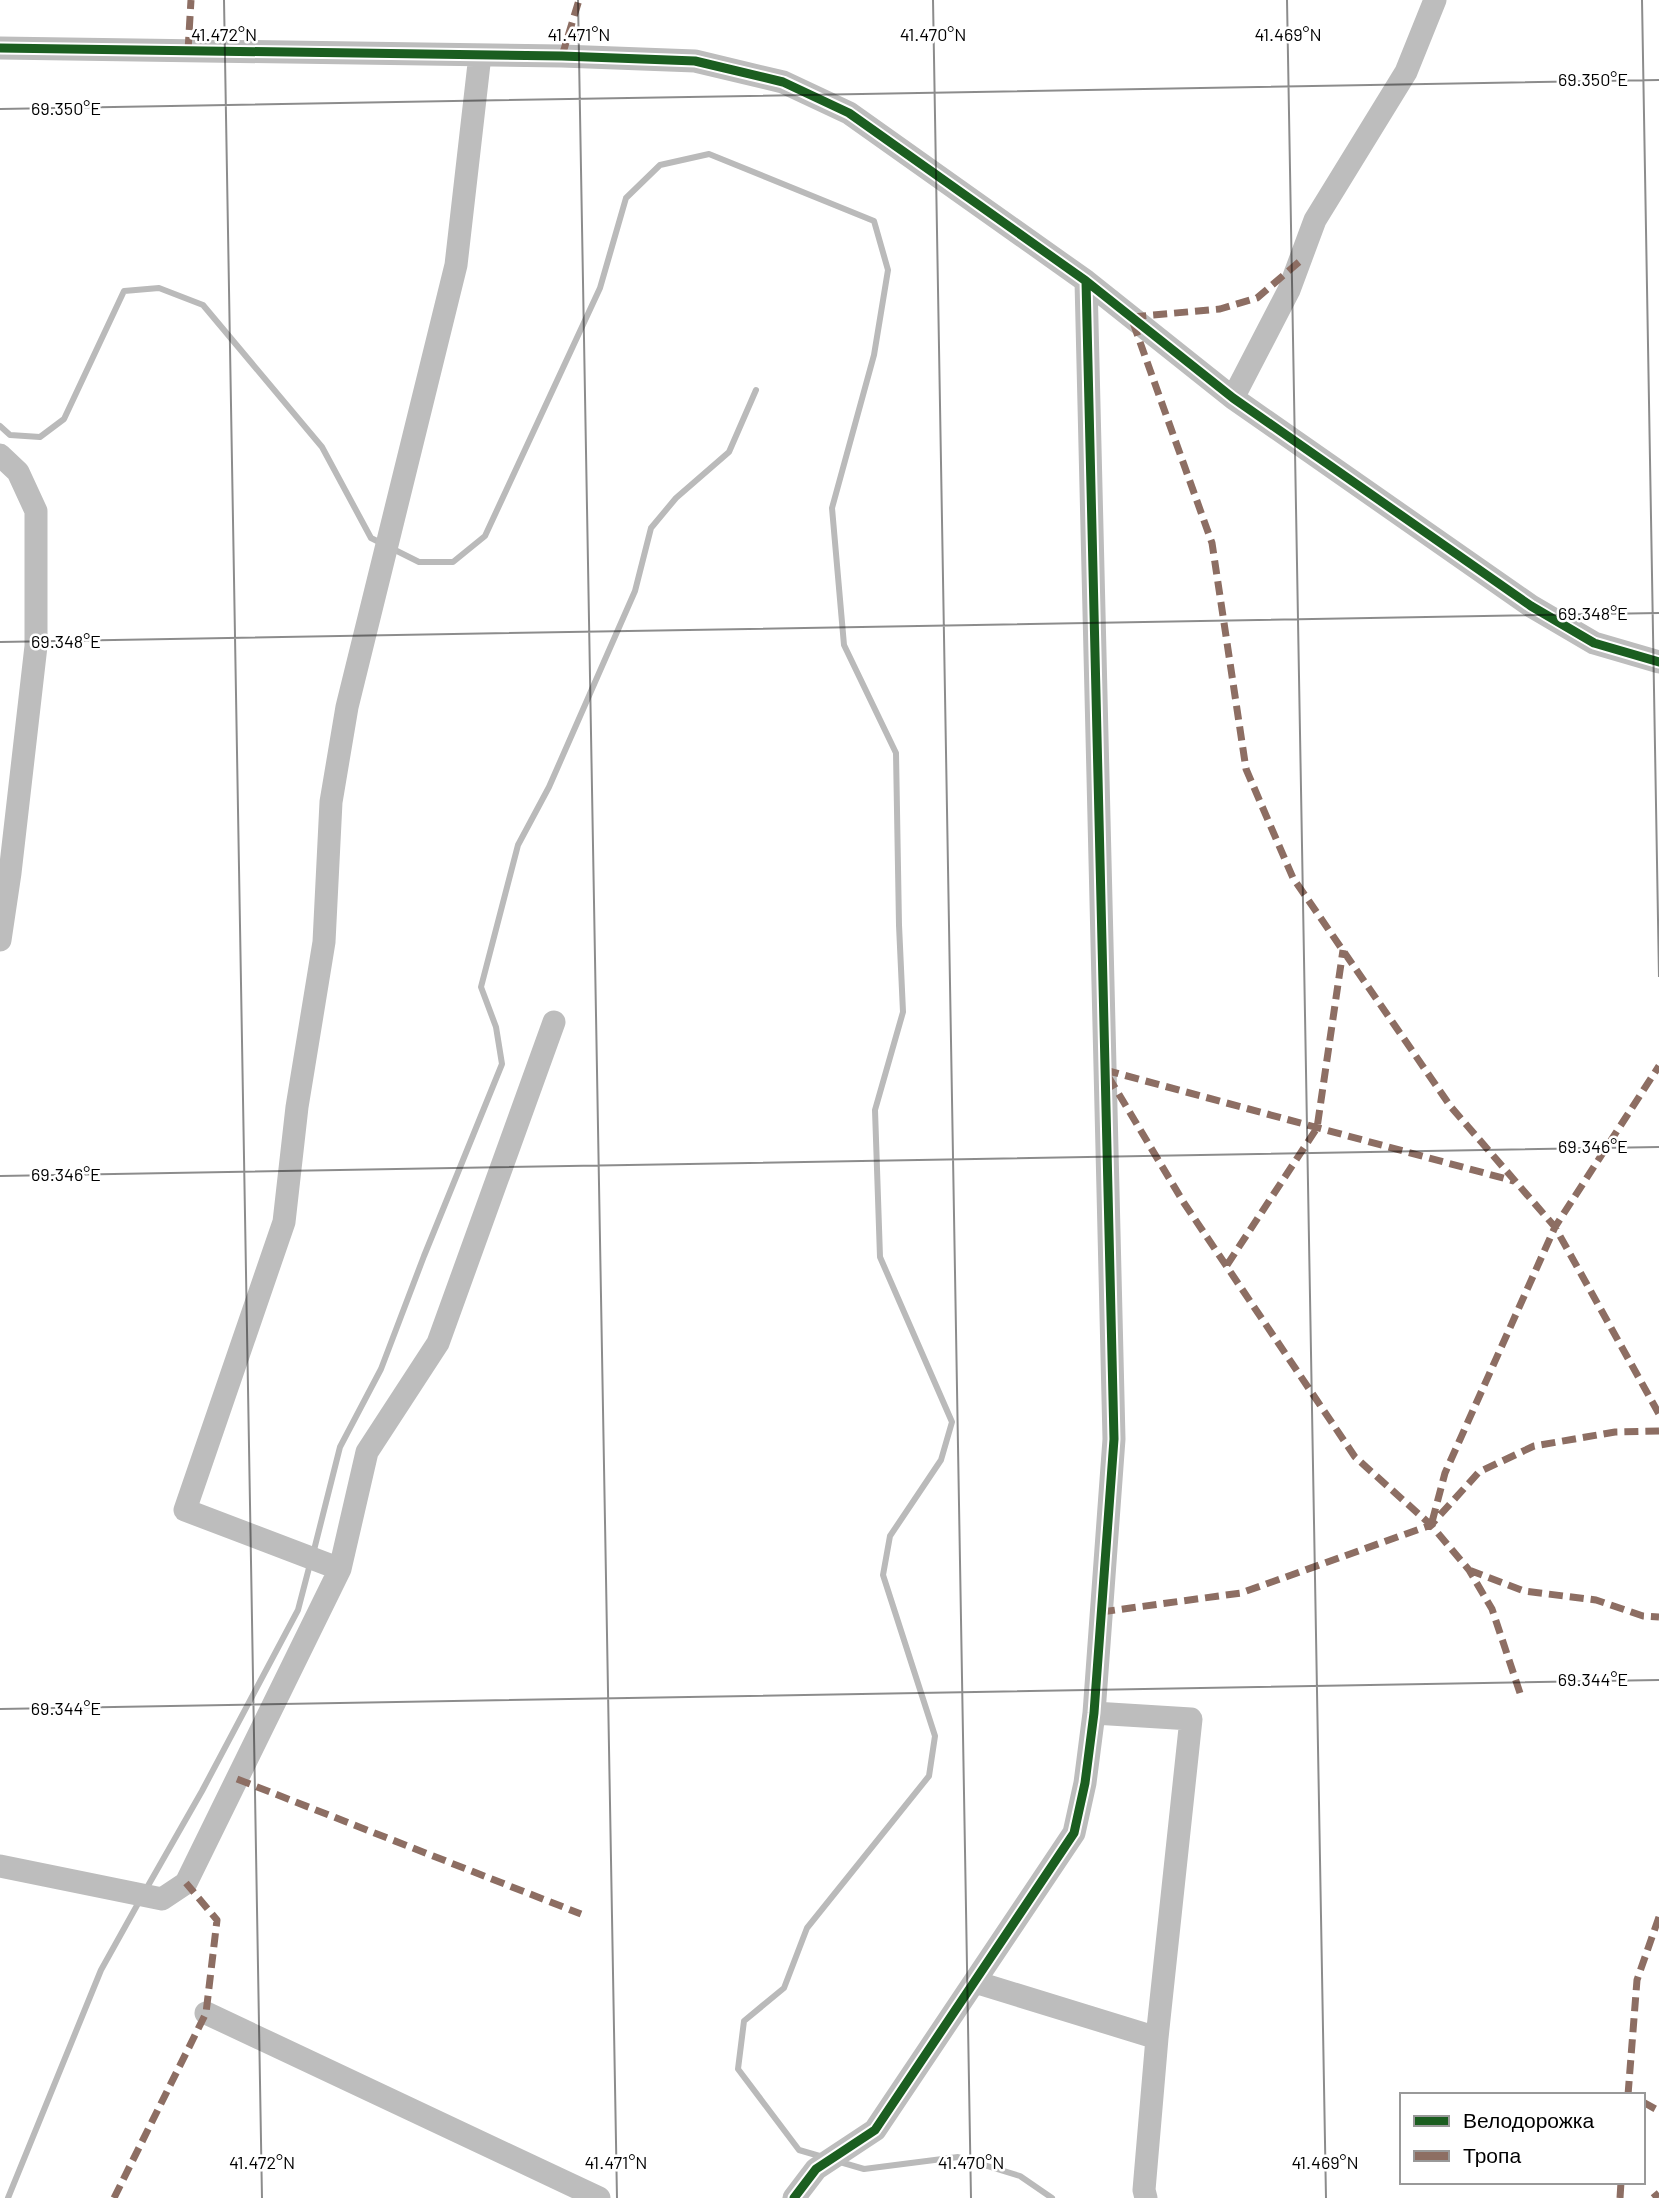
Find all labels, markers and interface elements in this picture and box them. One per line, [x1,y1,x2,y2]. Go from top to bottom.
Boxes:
text: 41.472°N [191,23,257,45]
text: 41.471°N [548,23,610,45]
text: 41.470°N [900,23,966,45]
text: 41.469°N [1254,23,1322,45]
text: 69.350°E [1558,68,1628,90]
text: 69.350°E [31,97,101,119]
text: 69.348°E [1558,602,1628,624]
text: 69.348°E [31,630,101,652]
text: 69.346°E [1558,1135,1628,1157]
text: 69.346°E [31,1163,101,1185]
text: 69.344°E [1558,1668,1628,1690]
text: 69.344°E [31,1697,101,1719]
legend [1400,2093,1645,2184]
text: Велодорожка [1463,2107,1594,2132]
text: Тропа [1463,2142,1521,2167]
text: 41.472°N [229,2151,295,2173]
text: 41.471°N [585,2151,647,2173]
text: 41.470°N [938,2151,1004,2173]
text: 41.469°N [1291,2151,1359,2173]

